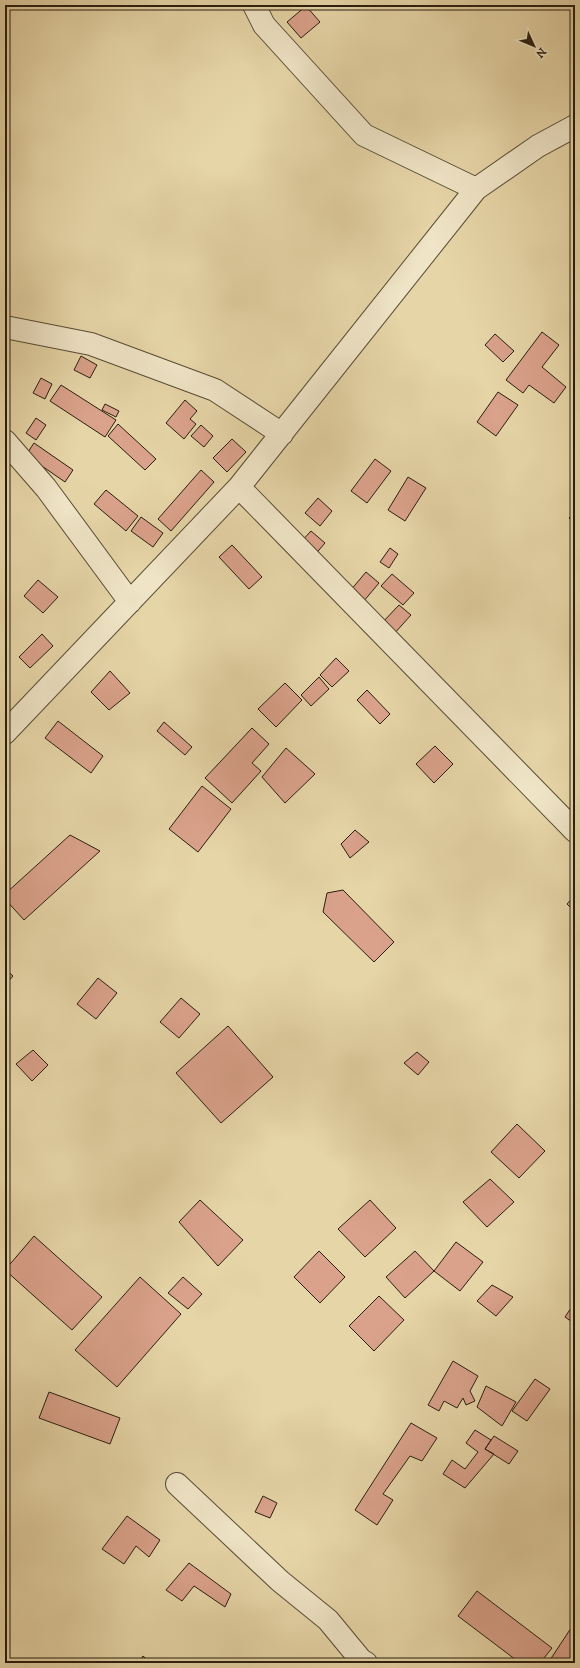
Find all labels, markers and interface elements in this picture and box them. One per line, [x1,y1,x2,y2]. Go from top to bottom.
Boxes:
north arrow [514,26,554,66]
text: N [532,44,549,60]

